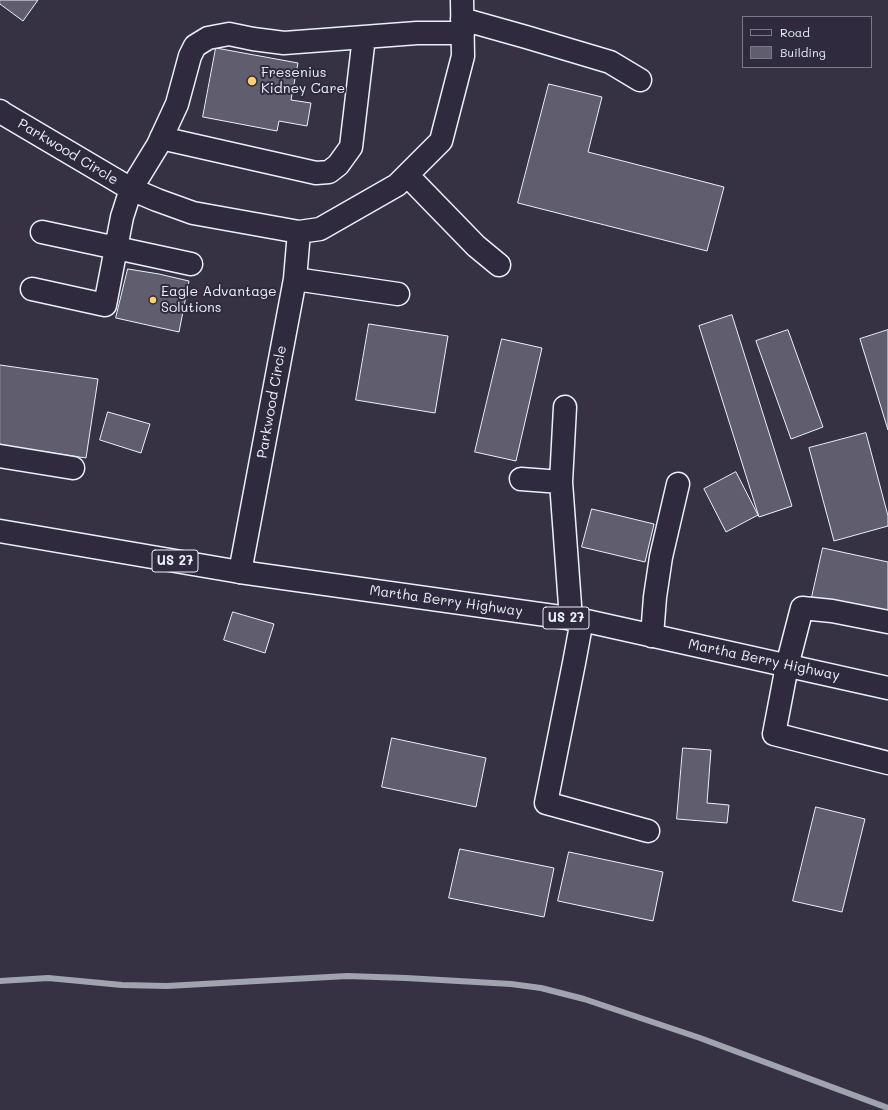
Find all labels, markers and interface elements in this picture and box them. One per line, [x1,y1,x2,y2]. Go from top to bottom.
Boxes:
legend [742,16,872,68]
text: Road [780,24,810,40]
text: Building [780,44,826,60]
place label: Fresenius Kidney Care [261,65,345,98]
marker: Fresenius Kidney Care [246,75,258,87]
street label: Parkwood Circle [15,115,121,189]
place label: Eagle Advantage Solutions [161,284,277,316]
marker: Eagle Advantage Solutions [148,295,158,305]
street label: Parkwood Circle [254,344,290,460]
road number: US 27 [152,550,198,572]
street label: Martha Berry Highway [368,582,524,620]
road number: US 27 [543,607,589,629]
street label: Martha Berry Highway [687,636,841,684]

